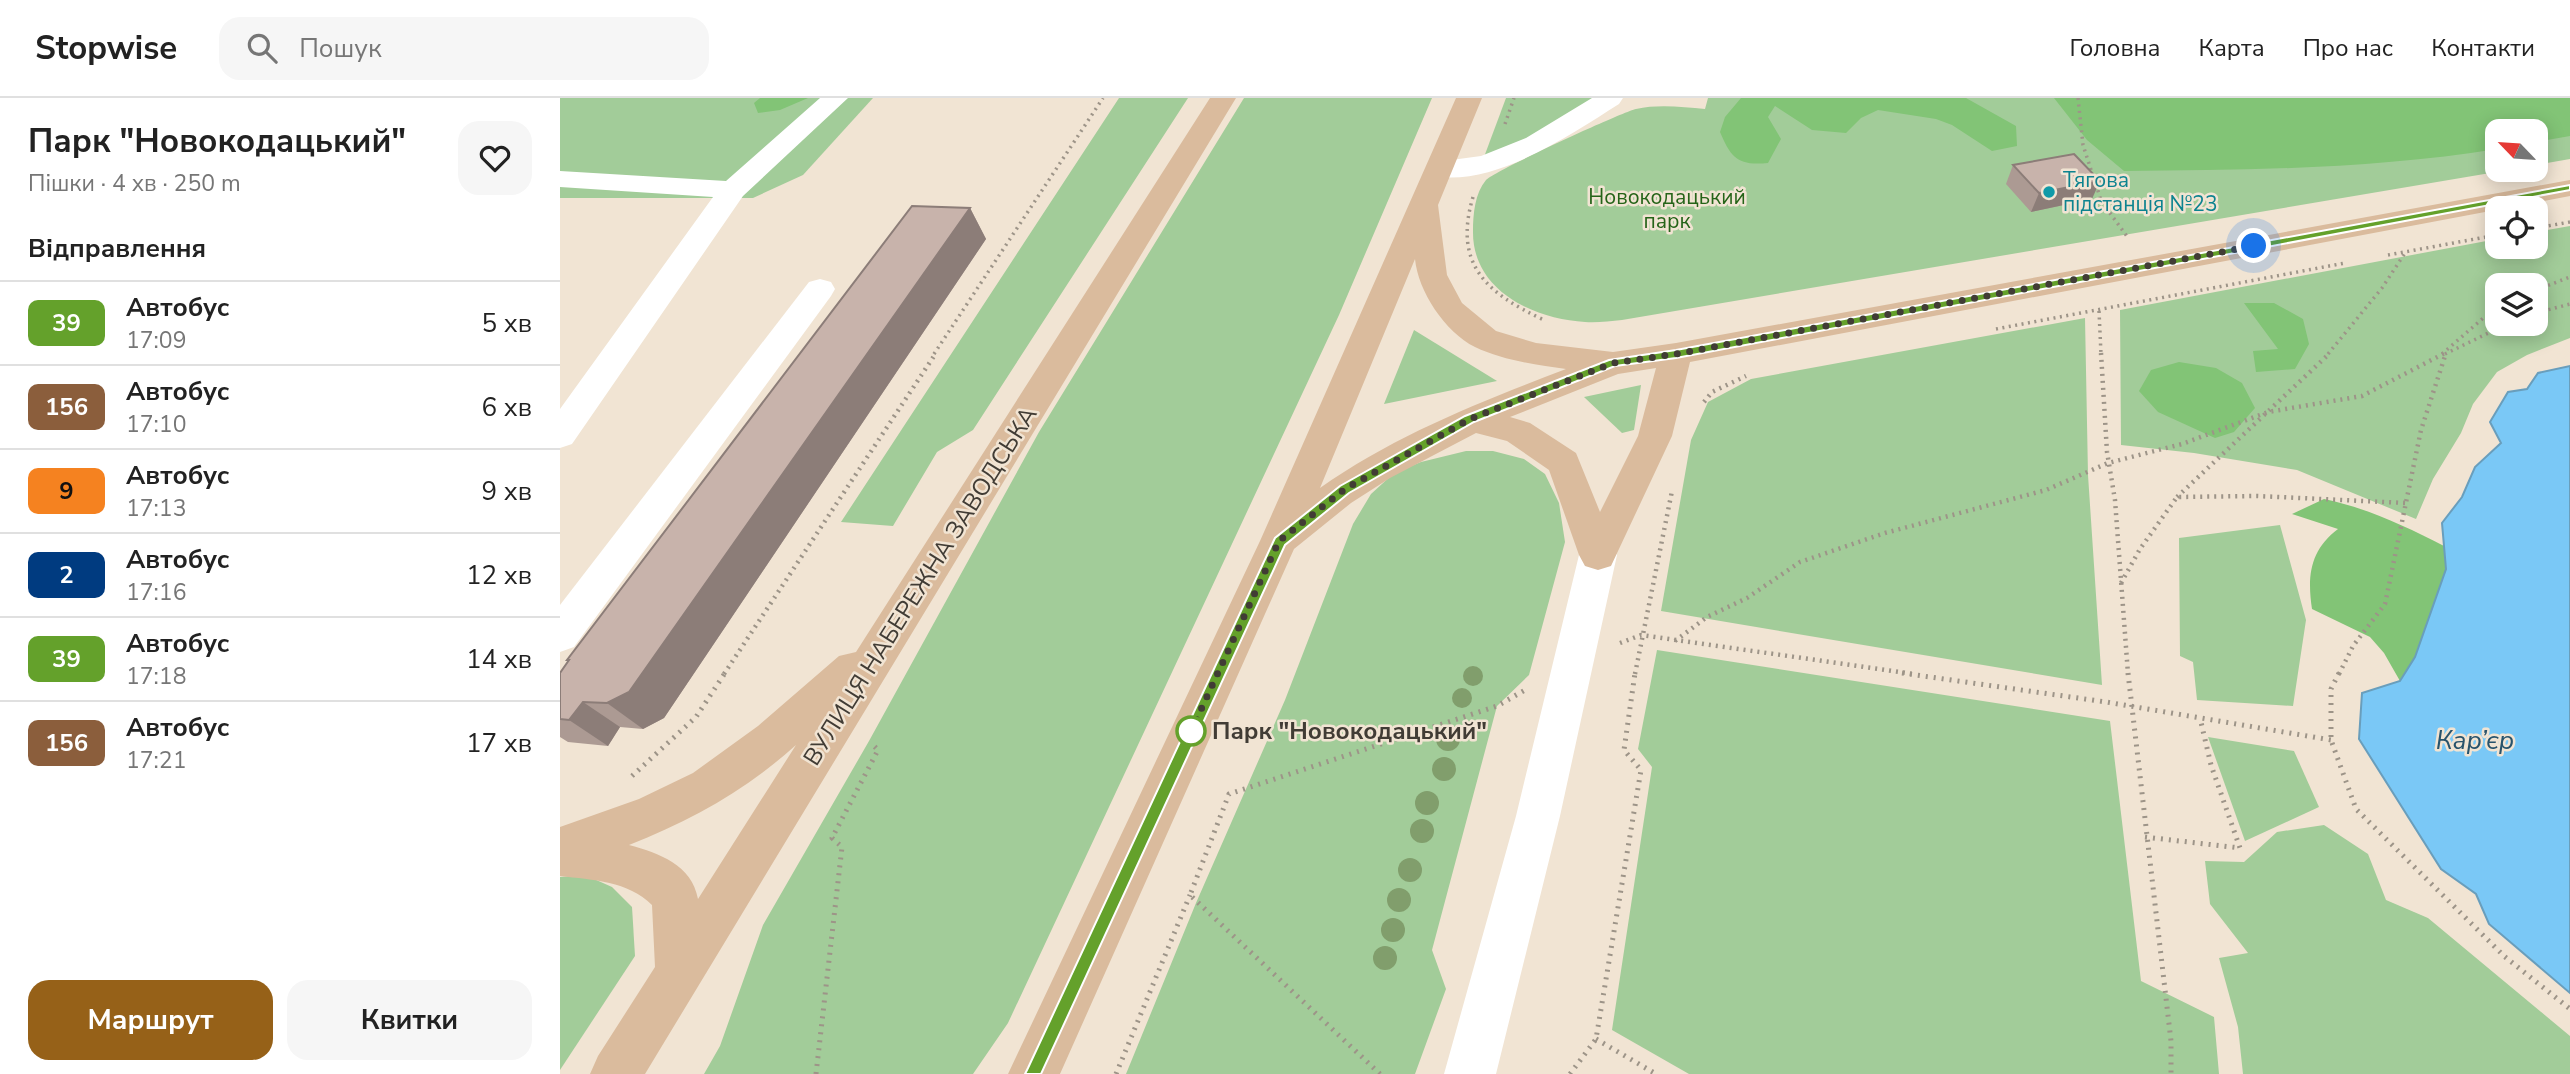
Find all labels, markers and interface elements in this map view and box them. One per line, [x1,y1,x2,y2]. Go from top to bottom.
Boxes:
search box [219,17,709,80]
text: Stopwise [35,26,177,71]
icon: search [243,29,281,67]
text: Пошук [299,31,382,66]
text: Головна [2070,32,2161,64]
text: Карта [2199,32,2265,64]
text: Про нас [2303,32,2393,64]
text: Контакти [2431,32,2535,64]
text: Парк "Новокодацький" [28,119,406,164]
north arrow [2485,119,2548,182]
map controls [2485,119,2548,336]
button: heart [458,121,532,195]
place label: Тягова пiдстанцiя №23 [2063,166,2217,218]
text: Пішки · 4 хв · 250 m [28,168,241,199]
park label: Новокодацький парк [1588,183,1746,235]
marker: Тягова пiдстанцiя №23 [2041,184,2057,200]
button: locate [2485,196,2548,259]
your location [2236,228,2271,263]
text: Відправлення [28,231,206,266]
button: layers [2485,273,2548,336]
text: Автобус [126,290,229,325]
text: 5 хв [482,306,532,341]
text: 39 [52,307,81,339]
text: 17:09 [126,325,186,356]
text: Автобус [126,374,229,409]
text: 6 хв [482,390,532,425]
text: 156 [45,391,88,423]
street label: ВУЛИЦЯ НАБЕРЕЖНА ЗАВОДСЬКА [796,400,1044,772]
text: 17:10 [126,409,186,440]
text: Автобус [126,458,229,493]
text: 9 хв [482,474,532,509]
text: 9 [59,475,74,507]
text: 17:13 [126,493,186,524]
text: Автобус [126,542,229,577]
text: 12 хв [466,558,532,593]
text: 2 [59,559,74,591]
text: 17:16 [126,577,186,608]
text: Автобус [126,626,229,661]
text: 14 хв [466,642,532,677]
text: 39 [52,643,81,675]
text: 17:18 [126,661,186,692]
text: Автобус [126,710,229,745]
place label: Парк "Новокодацький" [1212,715,1487,747]
marker: Парк "Новокодацький" [1176,716,1206,746]
water label: Кар’єр [2436,723,2514,758]
text: 17 хв [466,726,532,761]
text: 156 [45,727,88,759]
text: 17:21 [126,745,186,776]
button: Маршрут [28,980,273,1060]
button: Квитки [287,980,532,1060]

